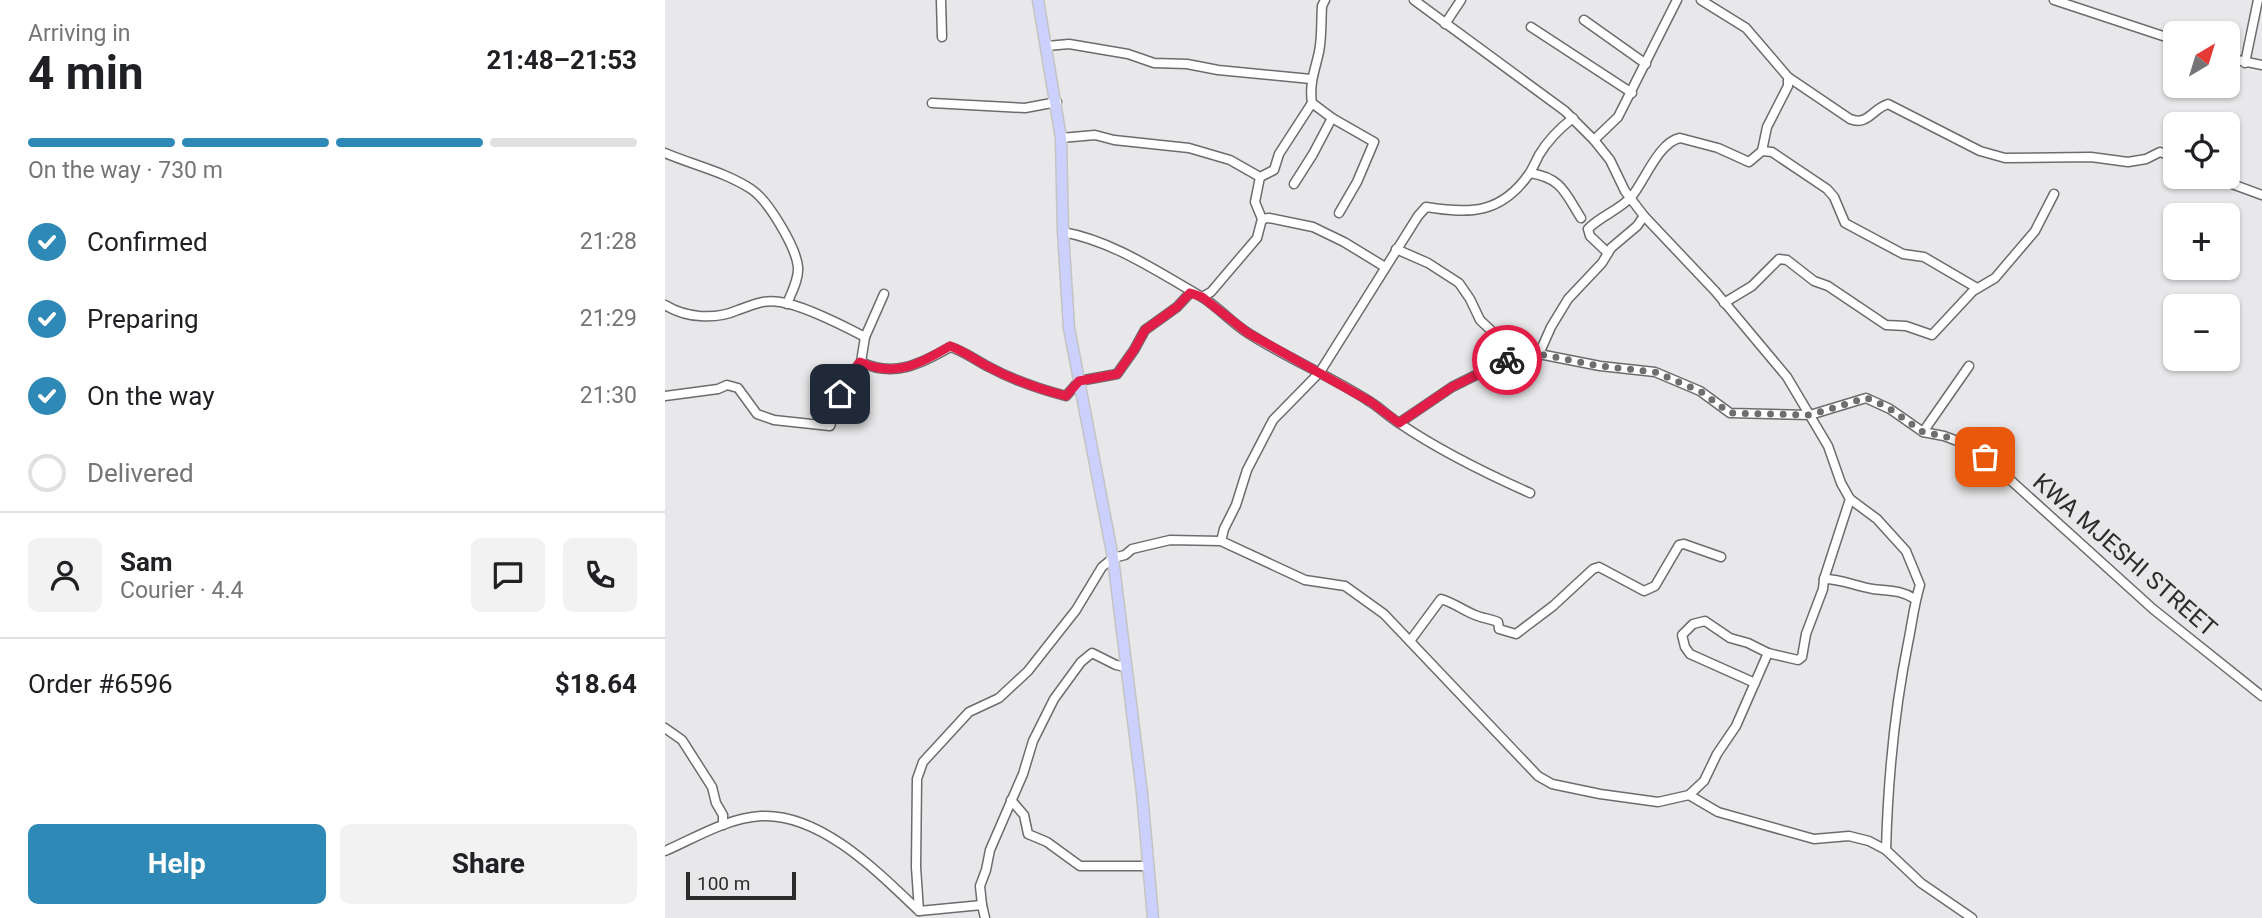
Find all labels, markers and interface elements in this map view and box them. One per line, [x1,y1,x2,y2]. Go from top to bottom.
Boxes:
text: Arriving in [28,20,131,47]
north arrow [2163,21,2240,98]
map controls [2163,21,2240,371]
text: 21:48–21:53 [487,45,637,75]
text: 4 min [28,46,144,100]
button: locate [2163,112,2240,189]
text: On the way · 730 m [28,157,223,184]
button: + [2163,203,2240,280]
icon: check [28,223,66,261]
text: Confirmed [87,227,208,257]
text: 21:28 [580,228,637,255]
button: − [2163,294,2240,371]
icon: check [28,300,66,338]
text: Preparing [87,304,199,334]
text: 21:29 [580,305,637,332]
courier [1472,325,1542,395]
icon: bike [1488,341,1526,379]
pin [810,364,870,424]
icon: home [821,375,859,413]
icon: check [28,377,66,415]
text: On the way [87,381,215,411]
text: 21:30 [580,382,637,409]
pin [1955,427,2015,487]
icon: bag [1966,438,2004,476]
text: Delivered [87,458,194,488]
street label: KWA MJESHI STREET [2027,468,2223,642]
button: person [28,538,102,612]
button: chat [471,538,545,612]
button: phone [563,538,637,612]
text: Sam [120,547,172,577]
text: Courier · 4.4 [120,577,243,604]
text: Order #6596 [28,669,173,699]
text: $18.64 [555,669,637,699]
button: Help [28,824,326,904]
button: Share [340,824,637,904]
scale bar [686,869,796,901]
text: 100 m [697,872,750,895]

